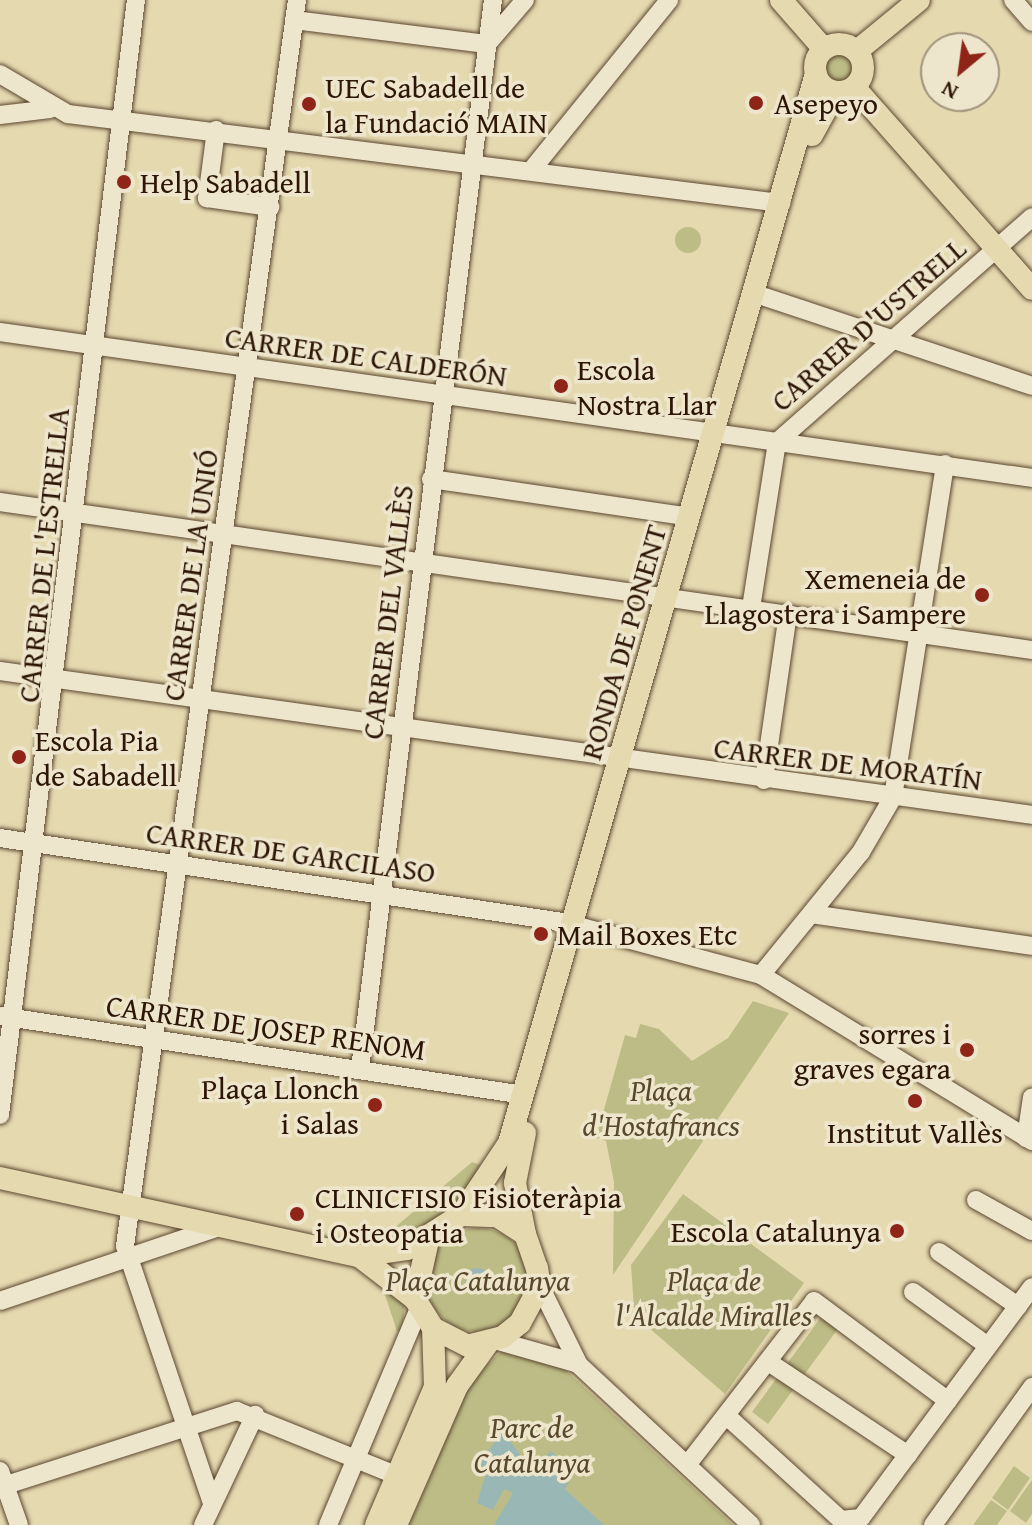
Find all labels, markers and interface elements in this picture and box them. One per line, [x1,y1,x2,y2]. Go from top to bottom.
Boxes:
north arrow [920,32,1000,112]
place label: UEC Sabadell de la Fundació MAIN [325,69,547,140]
text: N [935,74,964,109]
place label: Asepeyo [774,85,878,121]
marker: Asepeyo [745,92,767,114]
marker: UEC Sabadell de la Fundació MAIN [300,95,318,113]
place label: Help Sabadell [140,164,311,200]
marker: Help Sabadell [115,173,133,191]
street label: CARRER D'USTRELL [763,230,973,418]
street label: CARRER DE CALDERÓN [223,318,509,394]
place label: Escola Nostra Llar [577,351,717,422]
marker: Escola Nostra Llar [552,377,570,395]
street label: CARRER DE L'ESTRELLA [10,406,76,704]
street label: CARRER DE LA UNIÓ [155,447,225,703]
street label: CARRER DEL VALLÈS [354,483,420,741]
street label: RONDA DE PONENT [572,520,674,764]
place label: Xemeneia de Llagostera i Sampere [704,560,966,630]
marker: Xemeneia de Llagostera i Sampere [973,586,991,604]
place label: Escola Pia de Sabadell [35,722,177,792]
street label: CARRER DE MORATÍN [712,729,984,797]
marker: Escola Pia de Sabadell [10,748,28,766]
street label: CARRER DE GARCILASO [144,814,438,890]
place label: Mail Boxes Etc [557,916,737,952]
marker: Mail Boxes Etc [532,925,550,943]
street label: CARRER DE JOSEP RENOM [104,987,428,1067]
place label: sorres i graves egara [794,1015,951,1086]
marker: sorres i graves egara [958,1041,976,1059]
place label: Plaça Llonch i Salas [201,1070,359,1140]
park label: Plaça d'Hostafrancs [583,1072,739,1142]
marker: Institut Vallès [906,1092,924,1110]
marker: Plaça Llonch i Salas [366,1096,384,1114]
place label: Institut Vallès [827,1114,1003,1150]
place label: CLINICFISIO Fisioteràpia i Osteopatia [315,1179,622,1250]
marker: CLINICFISIO Fisioteràpia i Osteopatia [286,1203,308,1225]
place label: Escola Catalunya [671,1213,881,1249]
marker: Escola Catalunya [888,1222,906,1240]
park label: Plaça Catalunya [386,1262,570,1298]
park label: Plaça de l'Alcalde Miralles [616,1262,812,1332]
park label: Parc de Catalunya [474,1409,590,1480]

